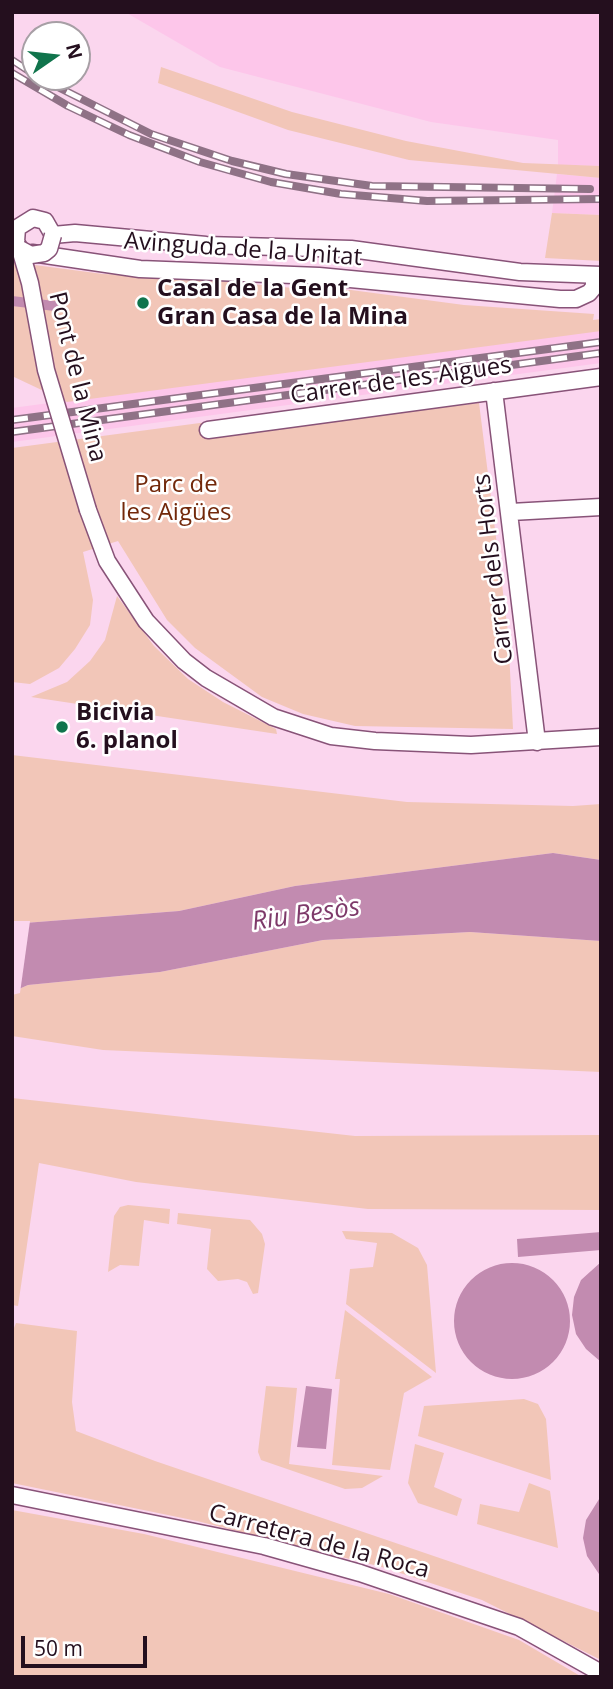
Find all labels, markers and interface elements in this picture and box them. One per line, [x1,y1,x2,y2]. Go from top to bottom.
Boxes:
north arrow [21,21,91,91]
text: N [60,41,89,62]
street label: Avinguda de la Unitat [123,227,363,273]
place label: Casal de la Gent Gran Casa de la Mina [157,275,408,331]
street label: Pont de la Mina [42,289,112,465]
marker: Casal de la Gent Gran Casa de la Mina [135,295,151,311]
street label: Carrer de les Aigues [289,351,513,411]
park label: Parc de les Aigües [120,471,232,527]
street label: Carrer dels Horts [468,472,520,666]
place label: Bicivia 6. planol [76,699,178,755]
marker: Bicivia 6. planol [54,719,70,735]
water label: Riu Besòs [250,892,362,938]
street label: Carretera de la Roca [206,1499,432,1585]
scale bar [24,1622,150,1666]
text: 50 m [34,1634,83,1662]

